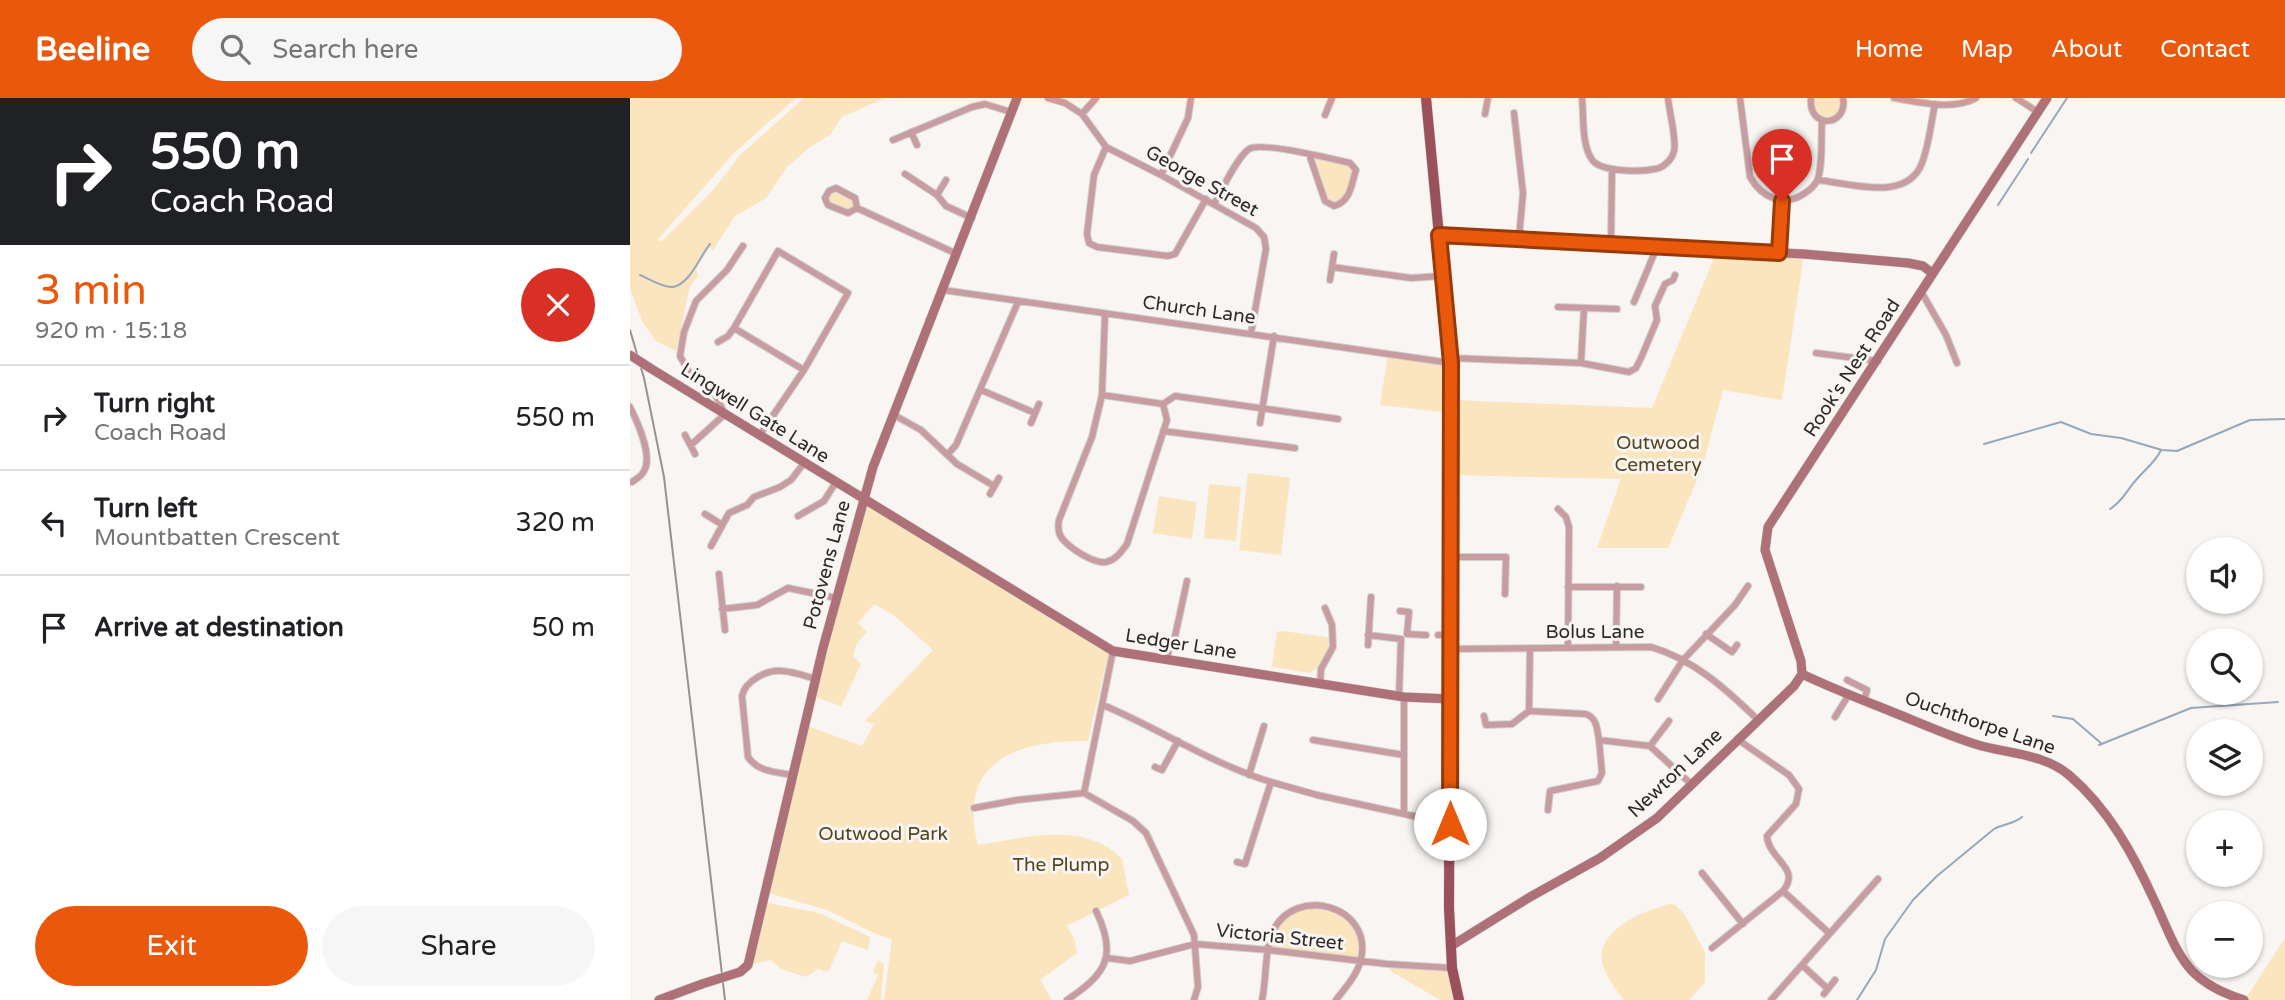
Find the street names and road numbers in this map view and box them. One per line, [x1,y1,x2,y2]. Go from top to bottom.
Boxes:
street label: George Street [1142,141,1262,221]
street label: Church Lane [1141,291,1257,329]
street label: Rook's Nest Road [1799,295,1905,441]
street label: Lingwell Gate Lane [677,358,833,468]
street label: Potovens Lane [799,498,855,632]
street label: Bolus Lane [1546,621,1644,643]
street label: Ledger Lane [1124,624,1238,664]
street label: Ouchthorpe Lane [1902,687,2058,759]
street label: Newton Lane [1624,724,1726,822]
street label: Victoria Street [1215,919,1345,955]

